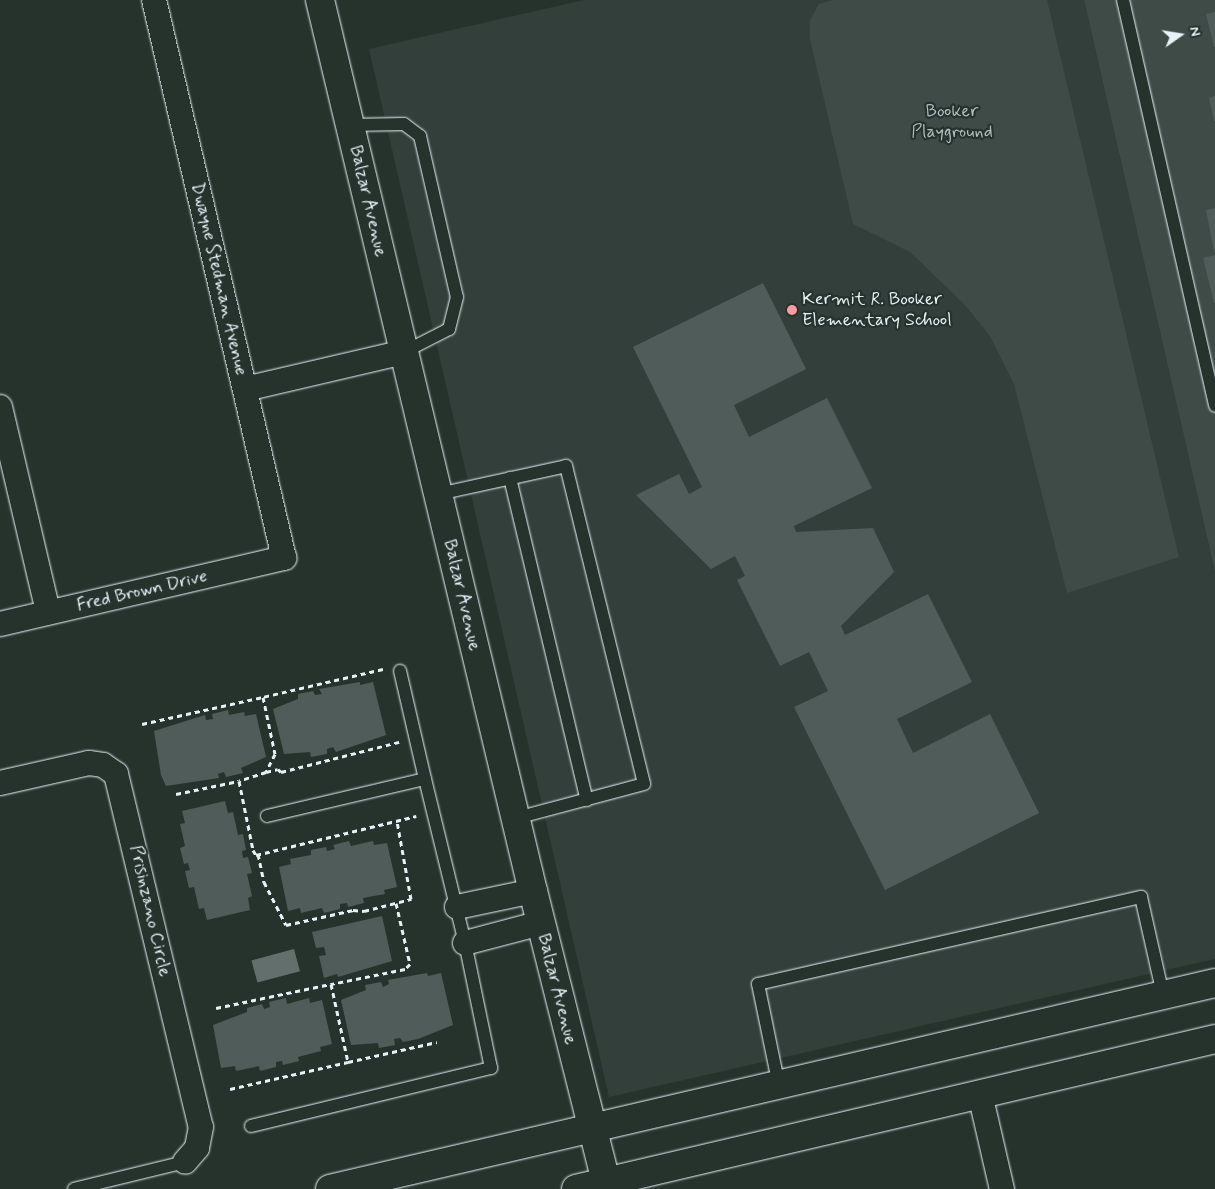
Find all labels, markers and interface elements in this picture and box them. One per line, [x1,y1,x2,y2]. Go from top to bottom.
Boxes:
north arrow [1155,10,1205,60]
text: N [1185,25,1204,38]
park label: Booker Playground [911,101,993,144]
street label: Balzar Avenue [345,144,391,258]
street label: Dwayne Stedman Avenue [187,182,251,376]
place label: Kermit R. Booker Elementary School [802,289,952,332]
marker: Kermit R. Booker Elementary School [786,304,798,316]
street label: Balzar Avenue [439,538,485,652]
street label: Fred Brown Drive [75,566,209,616]
street label: Prisinzano Circle [124,843,176,979]
street label: Balzar Avenue [533,932,581,1046]

